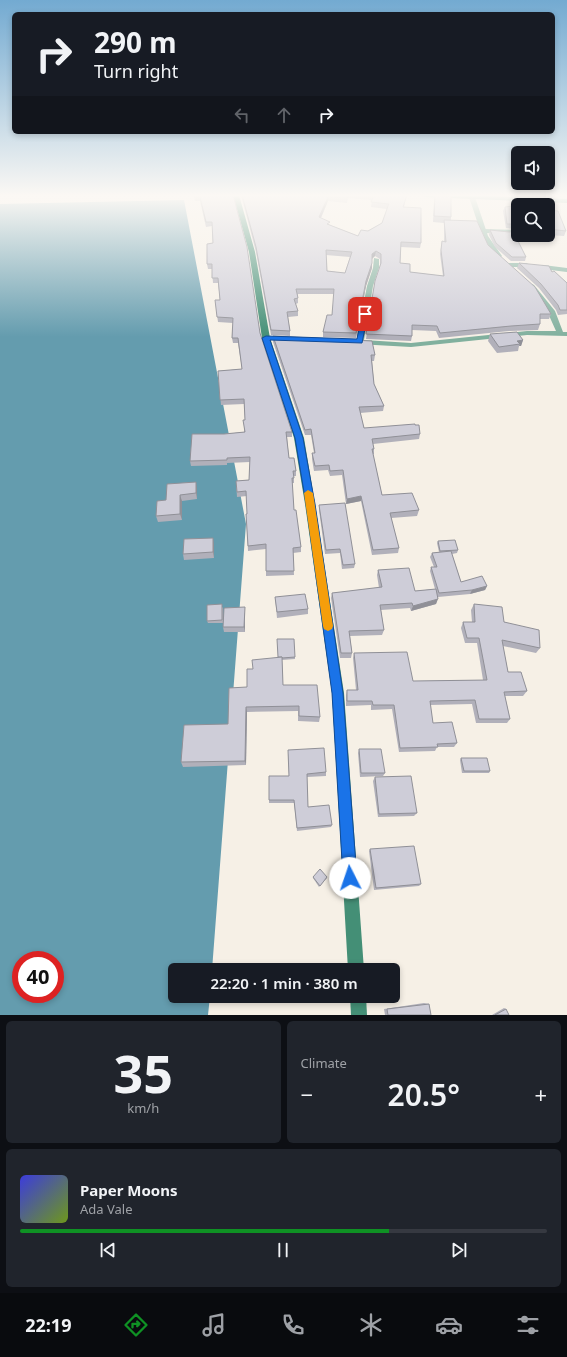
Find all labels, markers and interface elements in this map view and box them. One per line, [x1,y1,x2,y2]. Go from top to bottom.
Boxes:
text: 290 m [94,23,177,61]
icon: right [28,28,80,80]
text: Turn right [94,59,178,83]
icon: left [231,104,253,126]
icon: ahead [273,104,295,126]
icon: right [315,104,337,126]
map controls [511,146,555,242]
button: sound [511,146,555,190]
button: search [511,198,555,242]
pin [348,297,382,331]
icon: arrive [354,303,376,325]
position arrow [329,857,371,899]
speed limit sign: 40 [12,951,64,1003]
text: 22:20 · 1 min · 380 m [210,973,358,993]
text: 35 [114,1037,173,1108]
text: Climate [301,1054,347,1072]
text: 20.5° [387,1074,460,1115]
text: − [301,1079,313,1109]
text: + [534,1079,547,1109]
text: km/h [127,1099,159,1117]
text: Paper Moons [80,1180,178,1200]
text: Ada Vale [80,1200,133,1218]
icon: previous [97,1239,119,1261]
icon: pause [272,1239,294,1261]
icon: next [448,1239,470,1261]
icon: directions [122,1311,150,1339]
icon: music [200,1311,228,1339]
icon: phone [279,1311,307,1339]
icon: climate [357,1311,385,1339]
icon: car [435,1311,463,1339]
icon: filters [514,1311,542,1339]
text: 22:19 [25,1313,71,1337]

